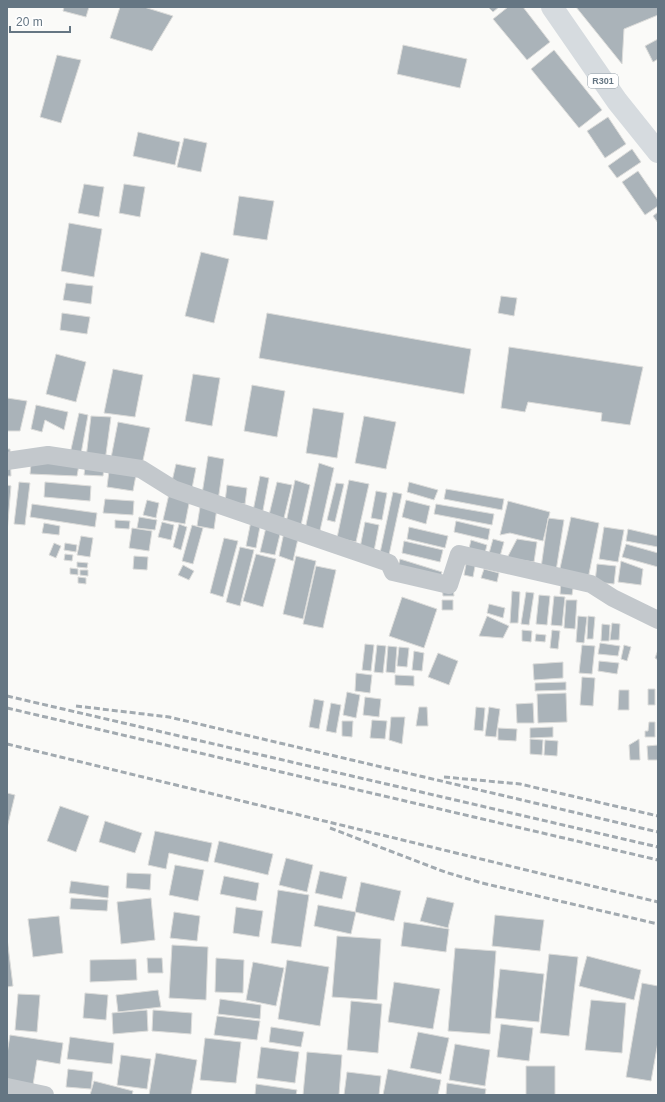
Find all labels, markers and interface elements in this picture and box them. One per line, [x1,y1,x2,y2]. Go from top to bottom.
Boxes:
scale bar [10,8,70,34]
text: 20 m [16,15,43,29]
road number: R301 [588,74,618,88]

